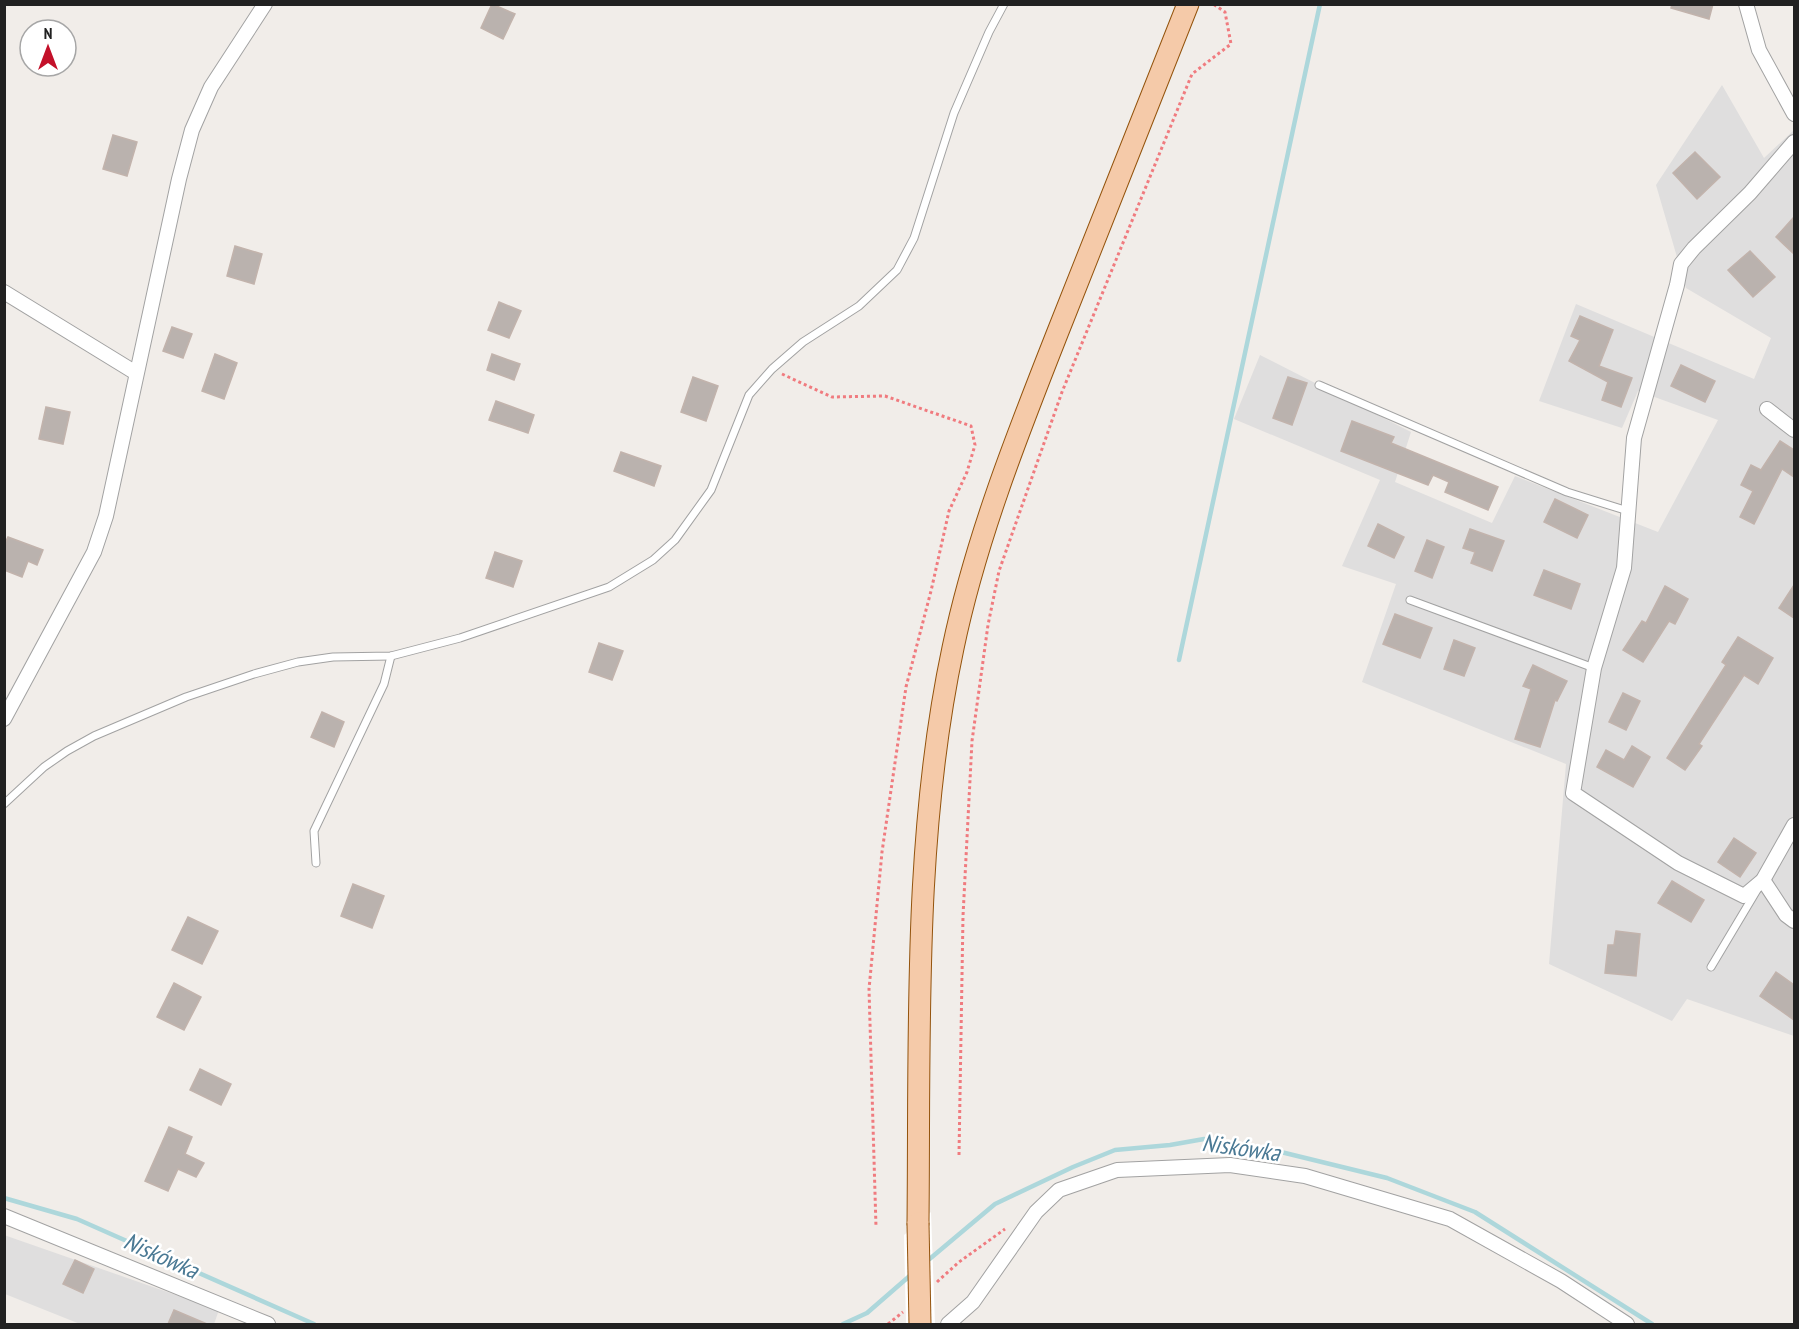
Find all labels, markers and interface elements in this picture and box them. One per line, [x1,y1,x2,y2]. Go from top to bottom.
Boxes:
north arrow [18,18,78,78]
text: N [44,23,52,43]
water label: Niskówka [1200,1127,1283,1169]
water label: Niskówka [119,1225,205,1286]

